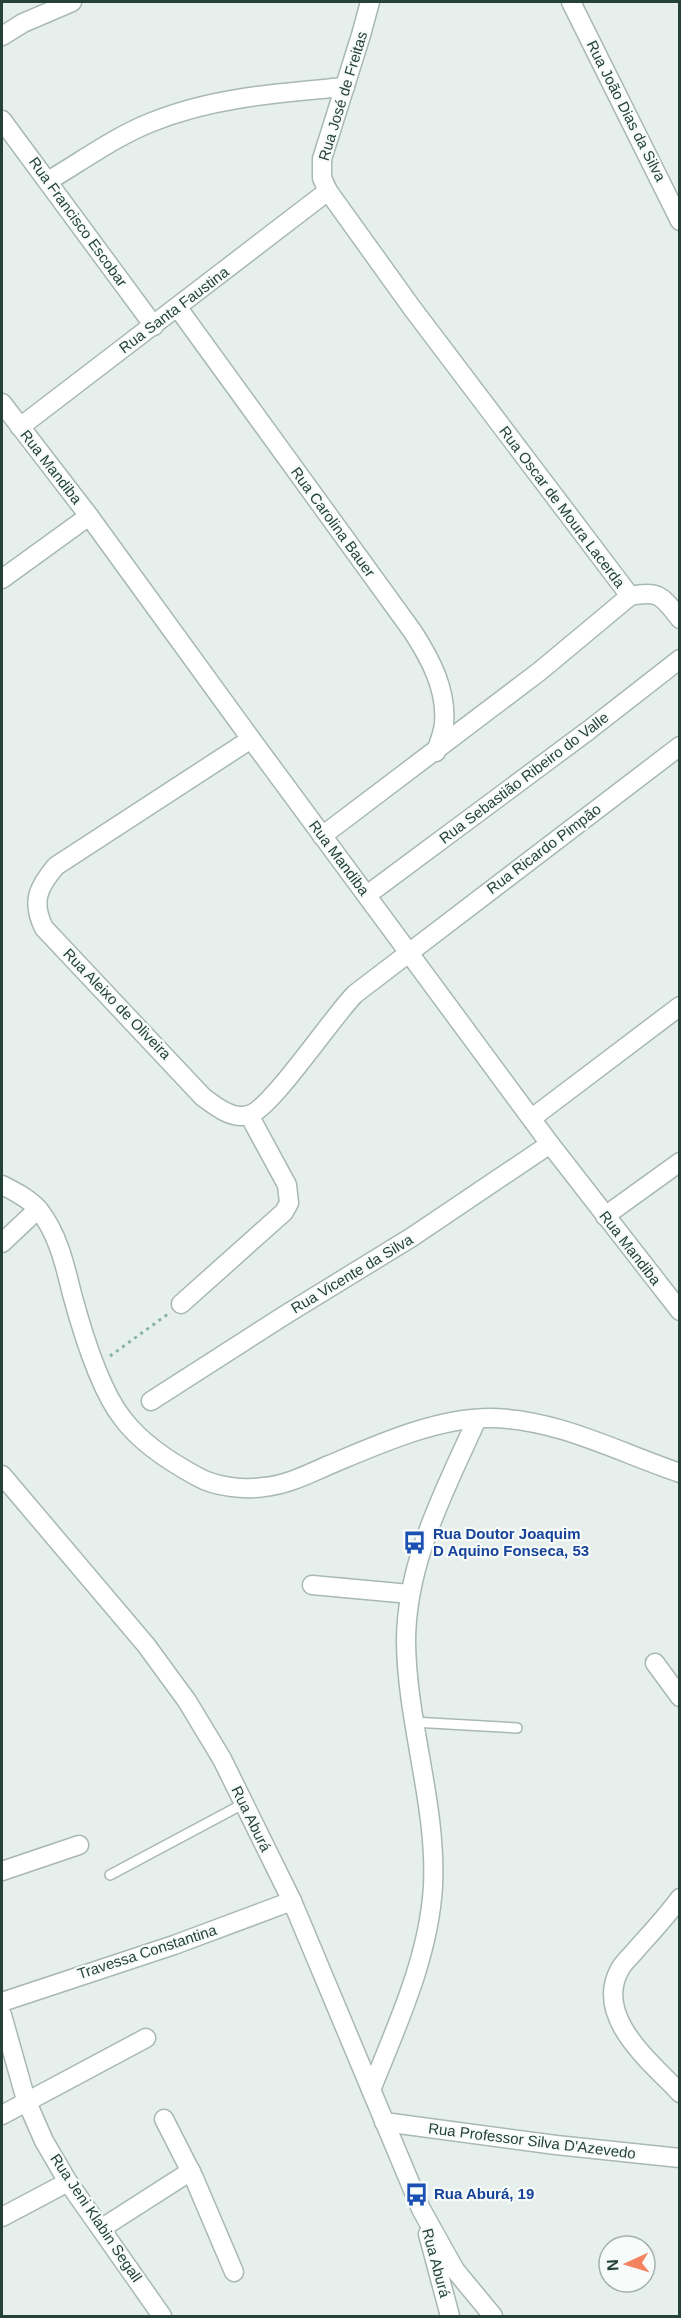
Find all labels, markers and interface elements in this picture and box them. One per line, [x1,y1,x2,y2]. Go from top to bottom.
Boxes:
street label: Rua José de Freitas [315,29,370,163]
street label: Rua João Dias da Silva [583,37,670,185]
street label: Rua Francisco Escobar [26,154,131,290]
street label: Rua Santa Faustina [116,263,232,356]
street label: Rua Oscar de Moura Lacerda [496,423,629,591]
street label: Rua Mandiba [17,426,86,508]
street label: Rua Carolina Bauer [288,463,379,580]
street label: Rua Sebastião Ribeiro do Valle [436,708,612,847]
street label: Rua Ricardo Pimpão [483,800,604,897]
street label: Rua Mandiba [306,817,373,899]
street label: Rua Aleixo de Oliveira [60,945,175,1063]
street label: Rua Mandiba [596,1207,665,1289]
street label: Rua Vicente da Silva [288,1230,416,1317]
place label: Rua Doutor Joaquim D Aquino Fonseca, 53 [433,1525,589,1559]
bus stop icon: Rua Doutor Joaquim D Aquino Fonseca, 53 [402,1530,428,1556]
street label: Rua Aburá [228,1783,275,1855]
street label: Travessa Constantina [75,1921,219,1982]
street label: Rua Professor Silva D'Azevedo [427,2119,637,2162]
street label: Rua Jeni Klabin Segall [47,2150,146,2285]
bus stop icon: Rua Aburá, 19 [403,2181,429,2207]
place label: Rua Aburá, 19 [434,2185,534,2202]
street label: Rua Aburá [419,2226,454,2300]
north arrow [597,2234,657,2294]
text: N [604,2259,621,2271]

